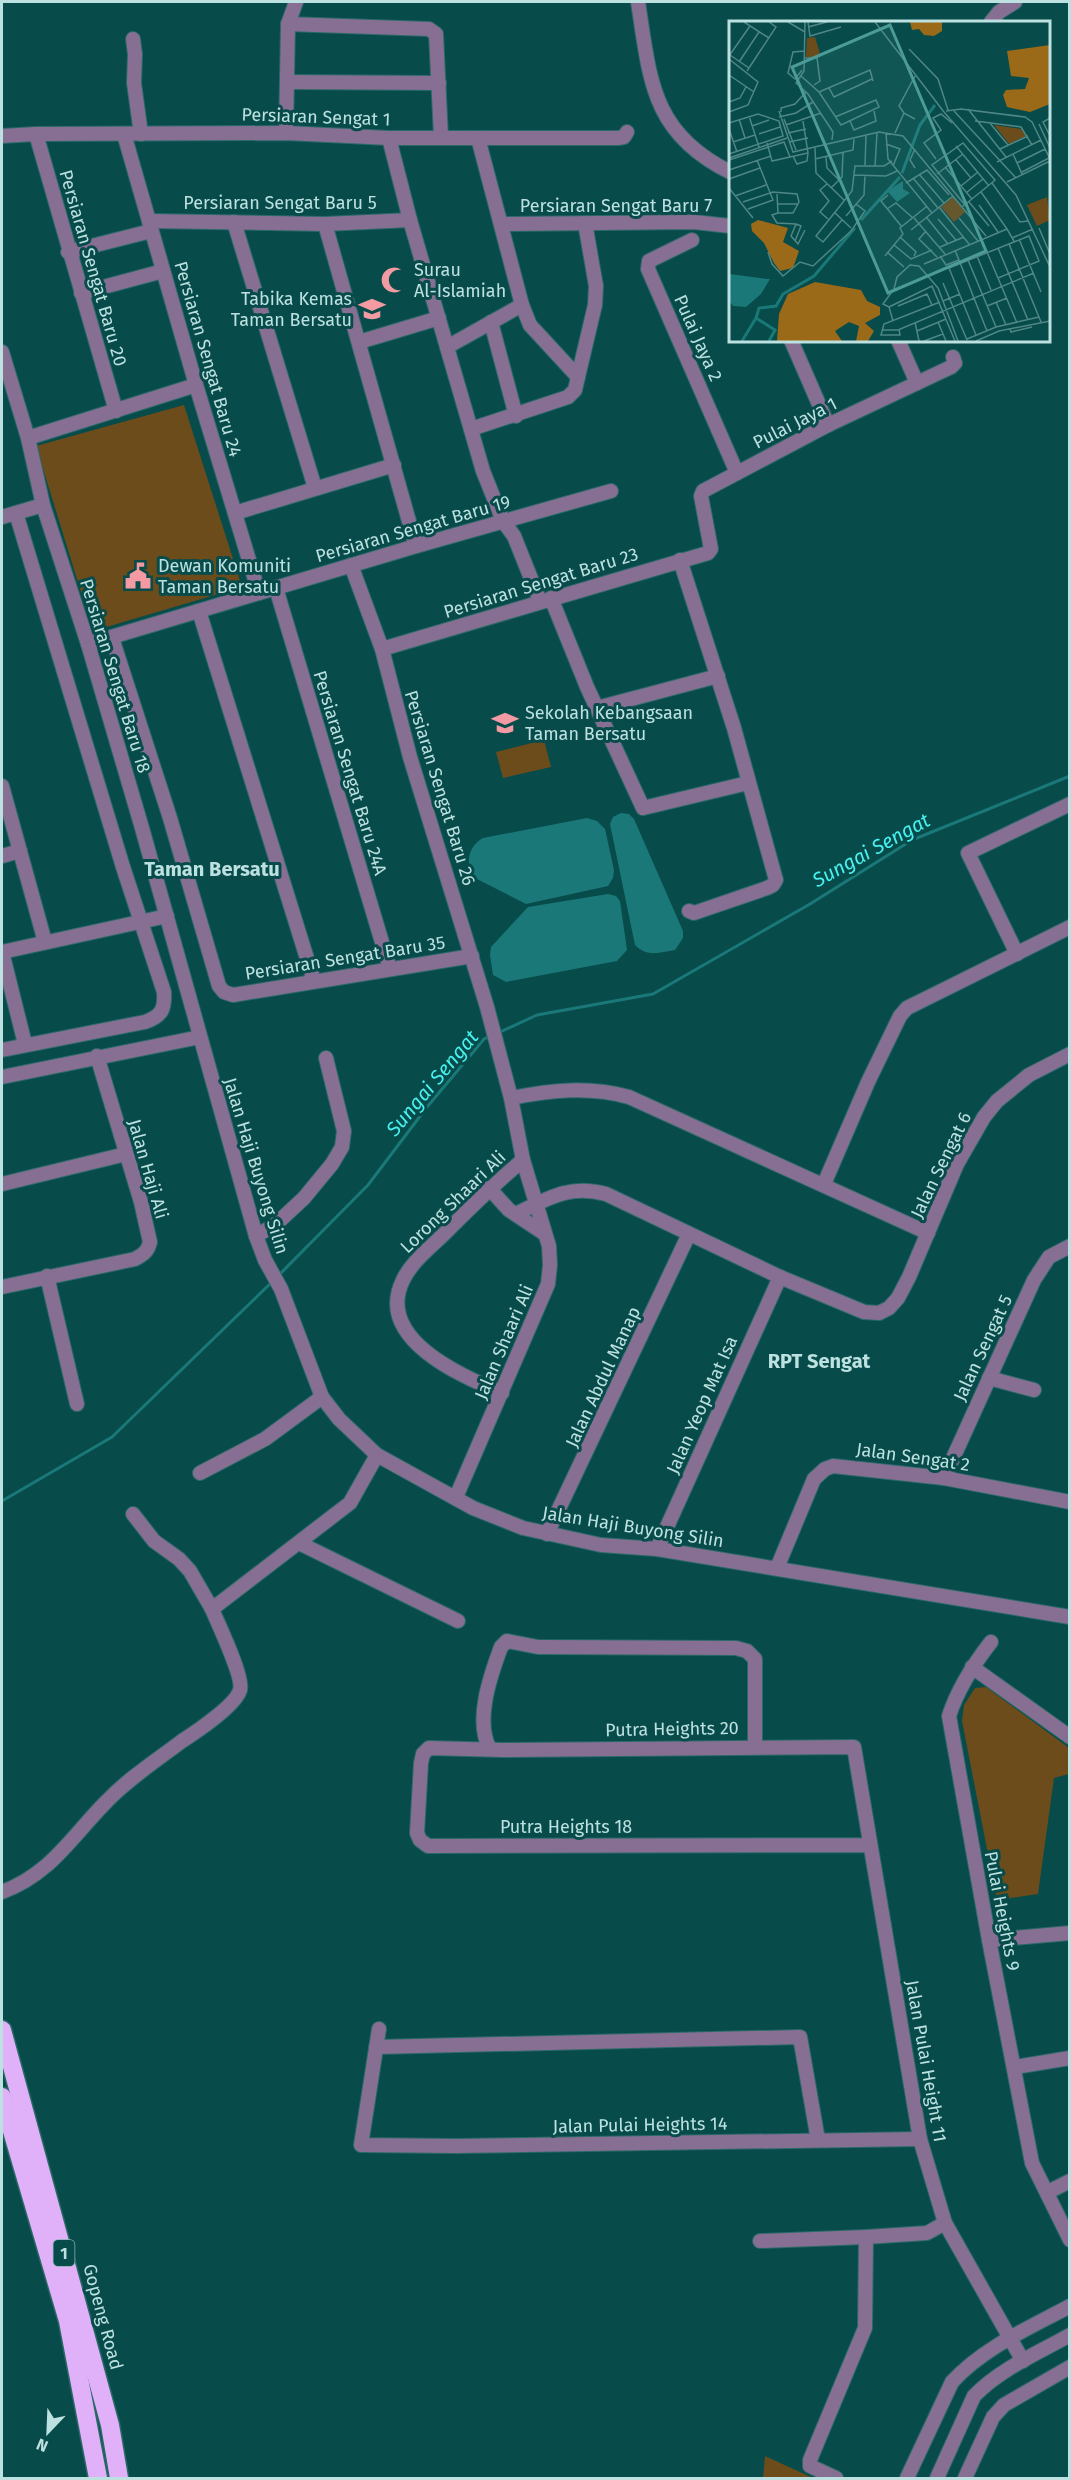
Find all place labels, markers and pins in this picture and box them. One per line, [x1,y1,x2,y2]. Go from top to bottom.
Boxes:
place label: Surau Al-Islamiah [414,259,506,302]
mosque icon: Surau Al-Islamiah [379,265,409,295]
place label: Tabika Kemas Taman Bersatu [231,288,352,331]
school or university icon: Tabika Kemas Taman Bersatu [357,294,387,324]
place label: Dewan Komuniti Taman Bersatu [158,555,291,598]
public building icon: Dewan Komuniti Taman Bersatu [123,561,153,591]
place label: Sekolah Kebangsaan Taman Bersatu [525,702,693,745]
school or university icon: Sekolah Kebangsaan Taman Bersatu [490,708,520,738]

